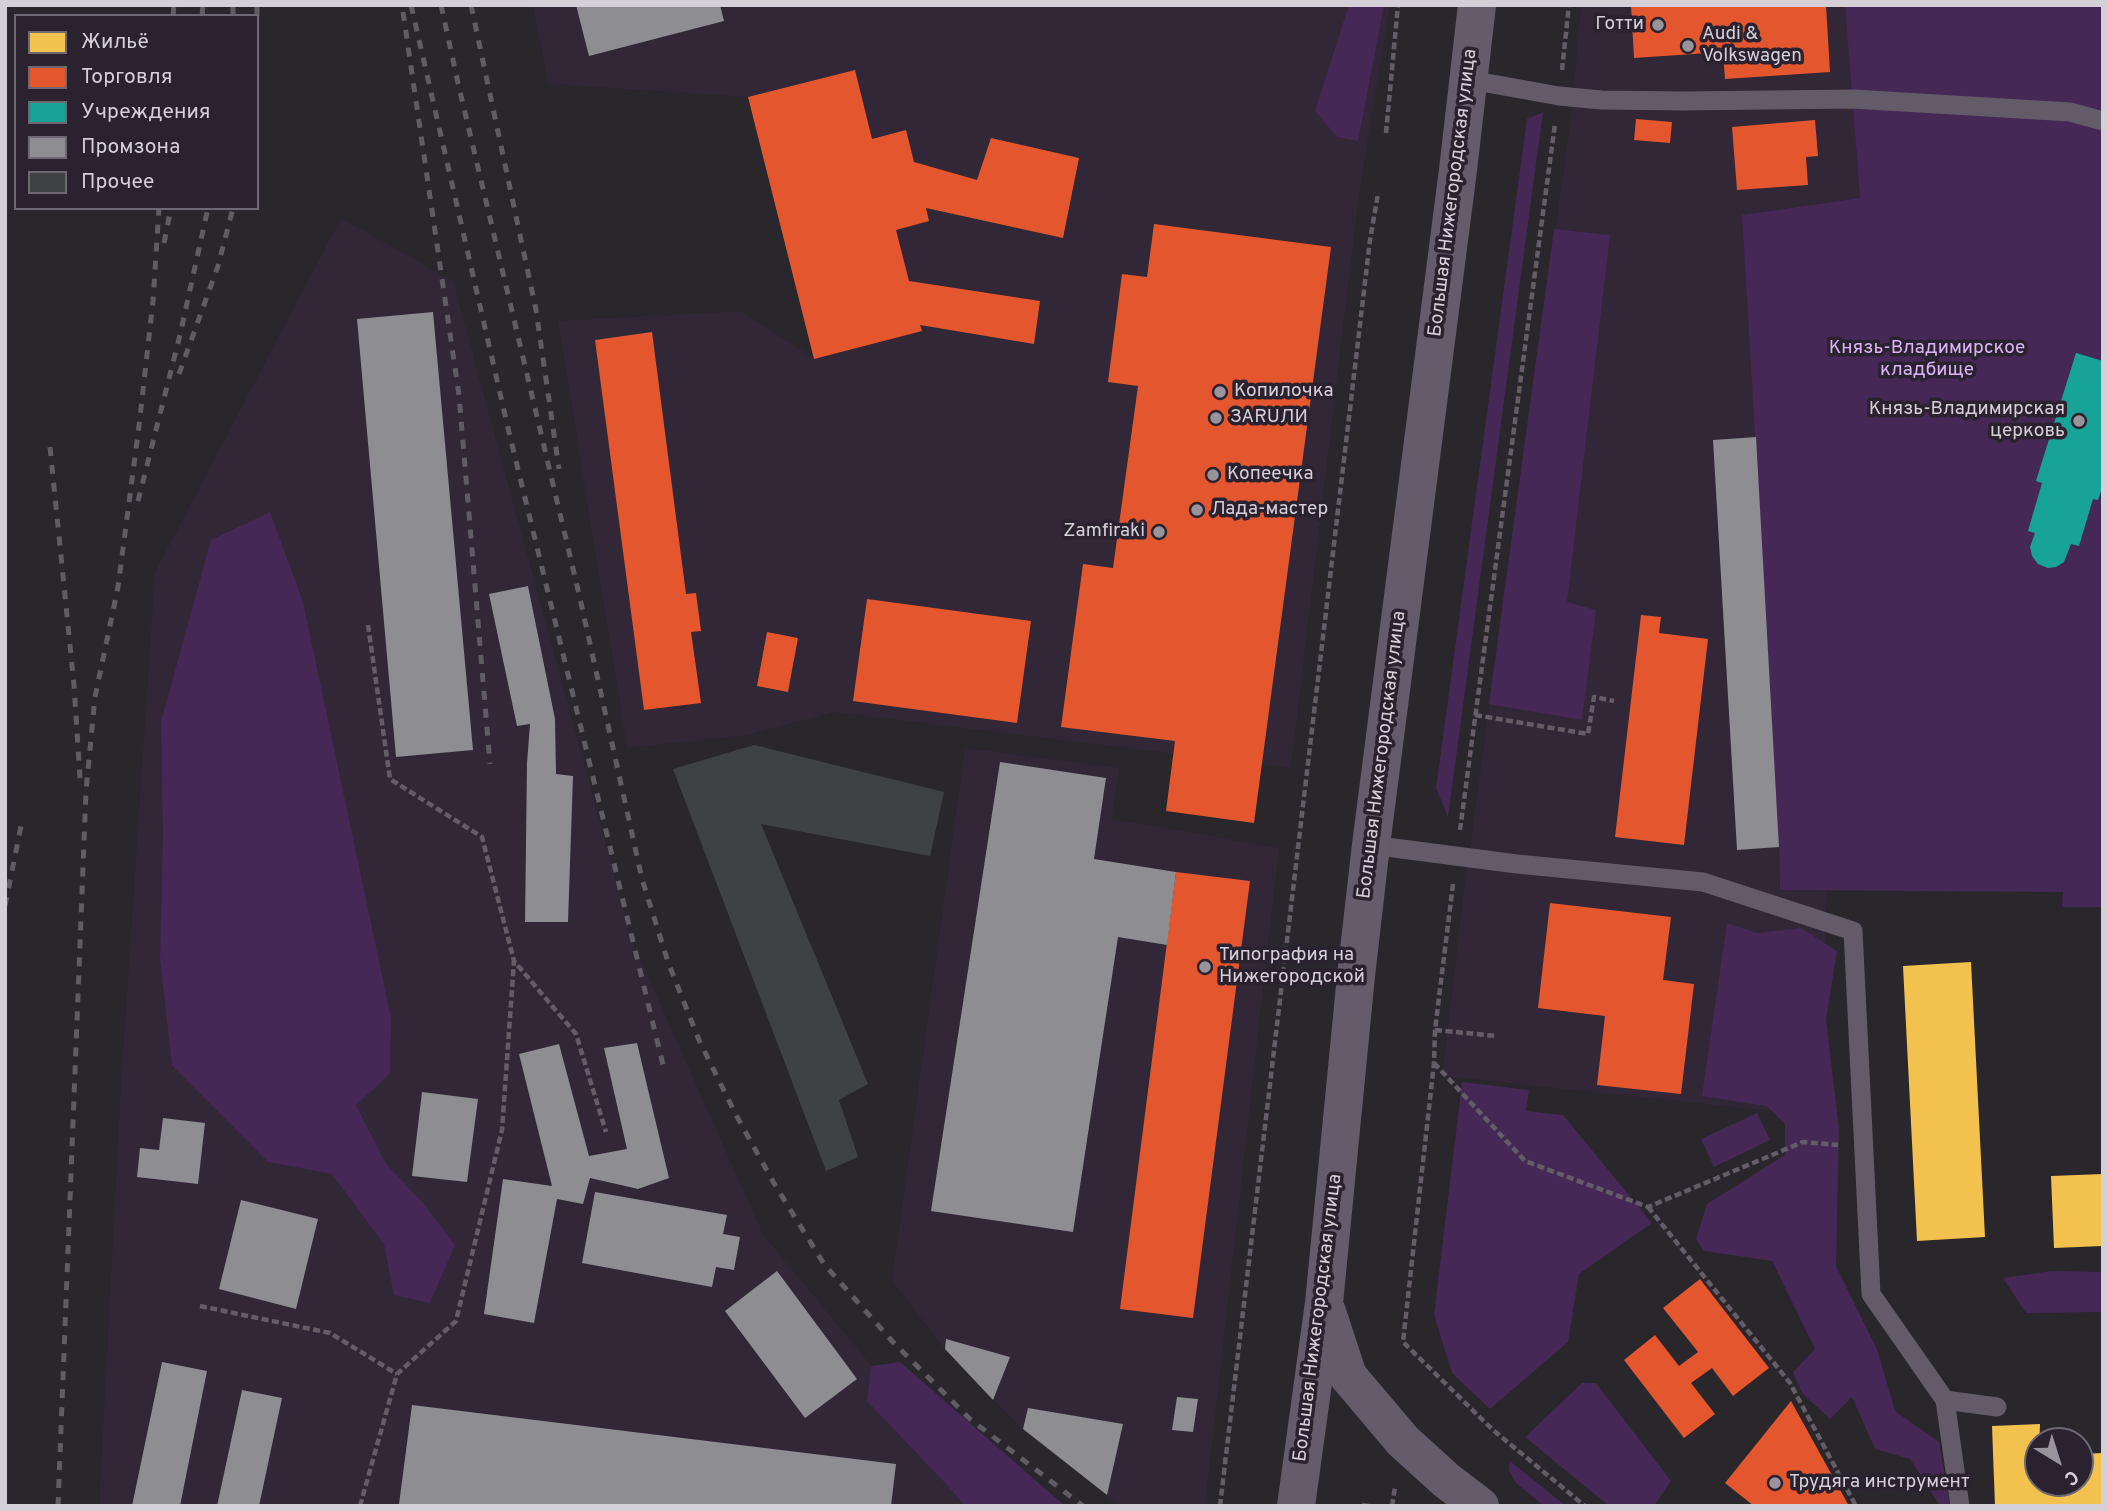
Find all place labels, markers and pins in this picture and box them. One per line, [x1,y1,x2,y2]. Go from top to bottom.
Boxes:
place label: Готти [1595,14,1644,36]
marker: Готти [1650,17,1666,33]
place label: Audi & Volkswagen [1702,24,1802,68]
marker: Audi & Volkswagen [1680,38,1696,54]
place label: Копилочка [1234,381,1333,403]
marker: Копилочка [1212,384,1228,400]
place label: Князь-Владимирская церковь [1869,399,2065,443]
place label: ЗАRUЛИ [1230,407,1308,429]
marker: ЗАRUЛИ [1208,410,1224,426]
marker: Князь-Владимирская церковь [2071,413,2087,429]
place label: Копеечка [1227,464,1314,486]
marker: Копеечка [1205,467,1221,483]
place label: Лада-мастер [1211,499,1328,521]
marker: Лада-мастер [1189,502,1205,518]
place label: Zamfiraki [1063,521,1145,543]
marker: Zamfiraki [1151,524,1167,540]
place label: Типография на Нижегородской [1219,945,1365,989]
marker: Типография на Нижегородской [1197,959,1213,975]
place label: Трудяга инструмент [1789,1472,1970,1494]
marker: Трудяга инструмент [1767,1475,1783,1491]

